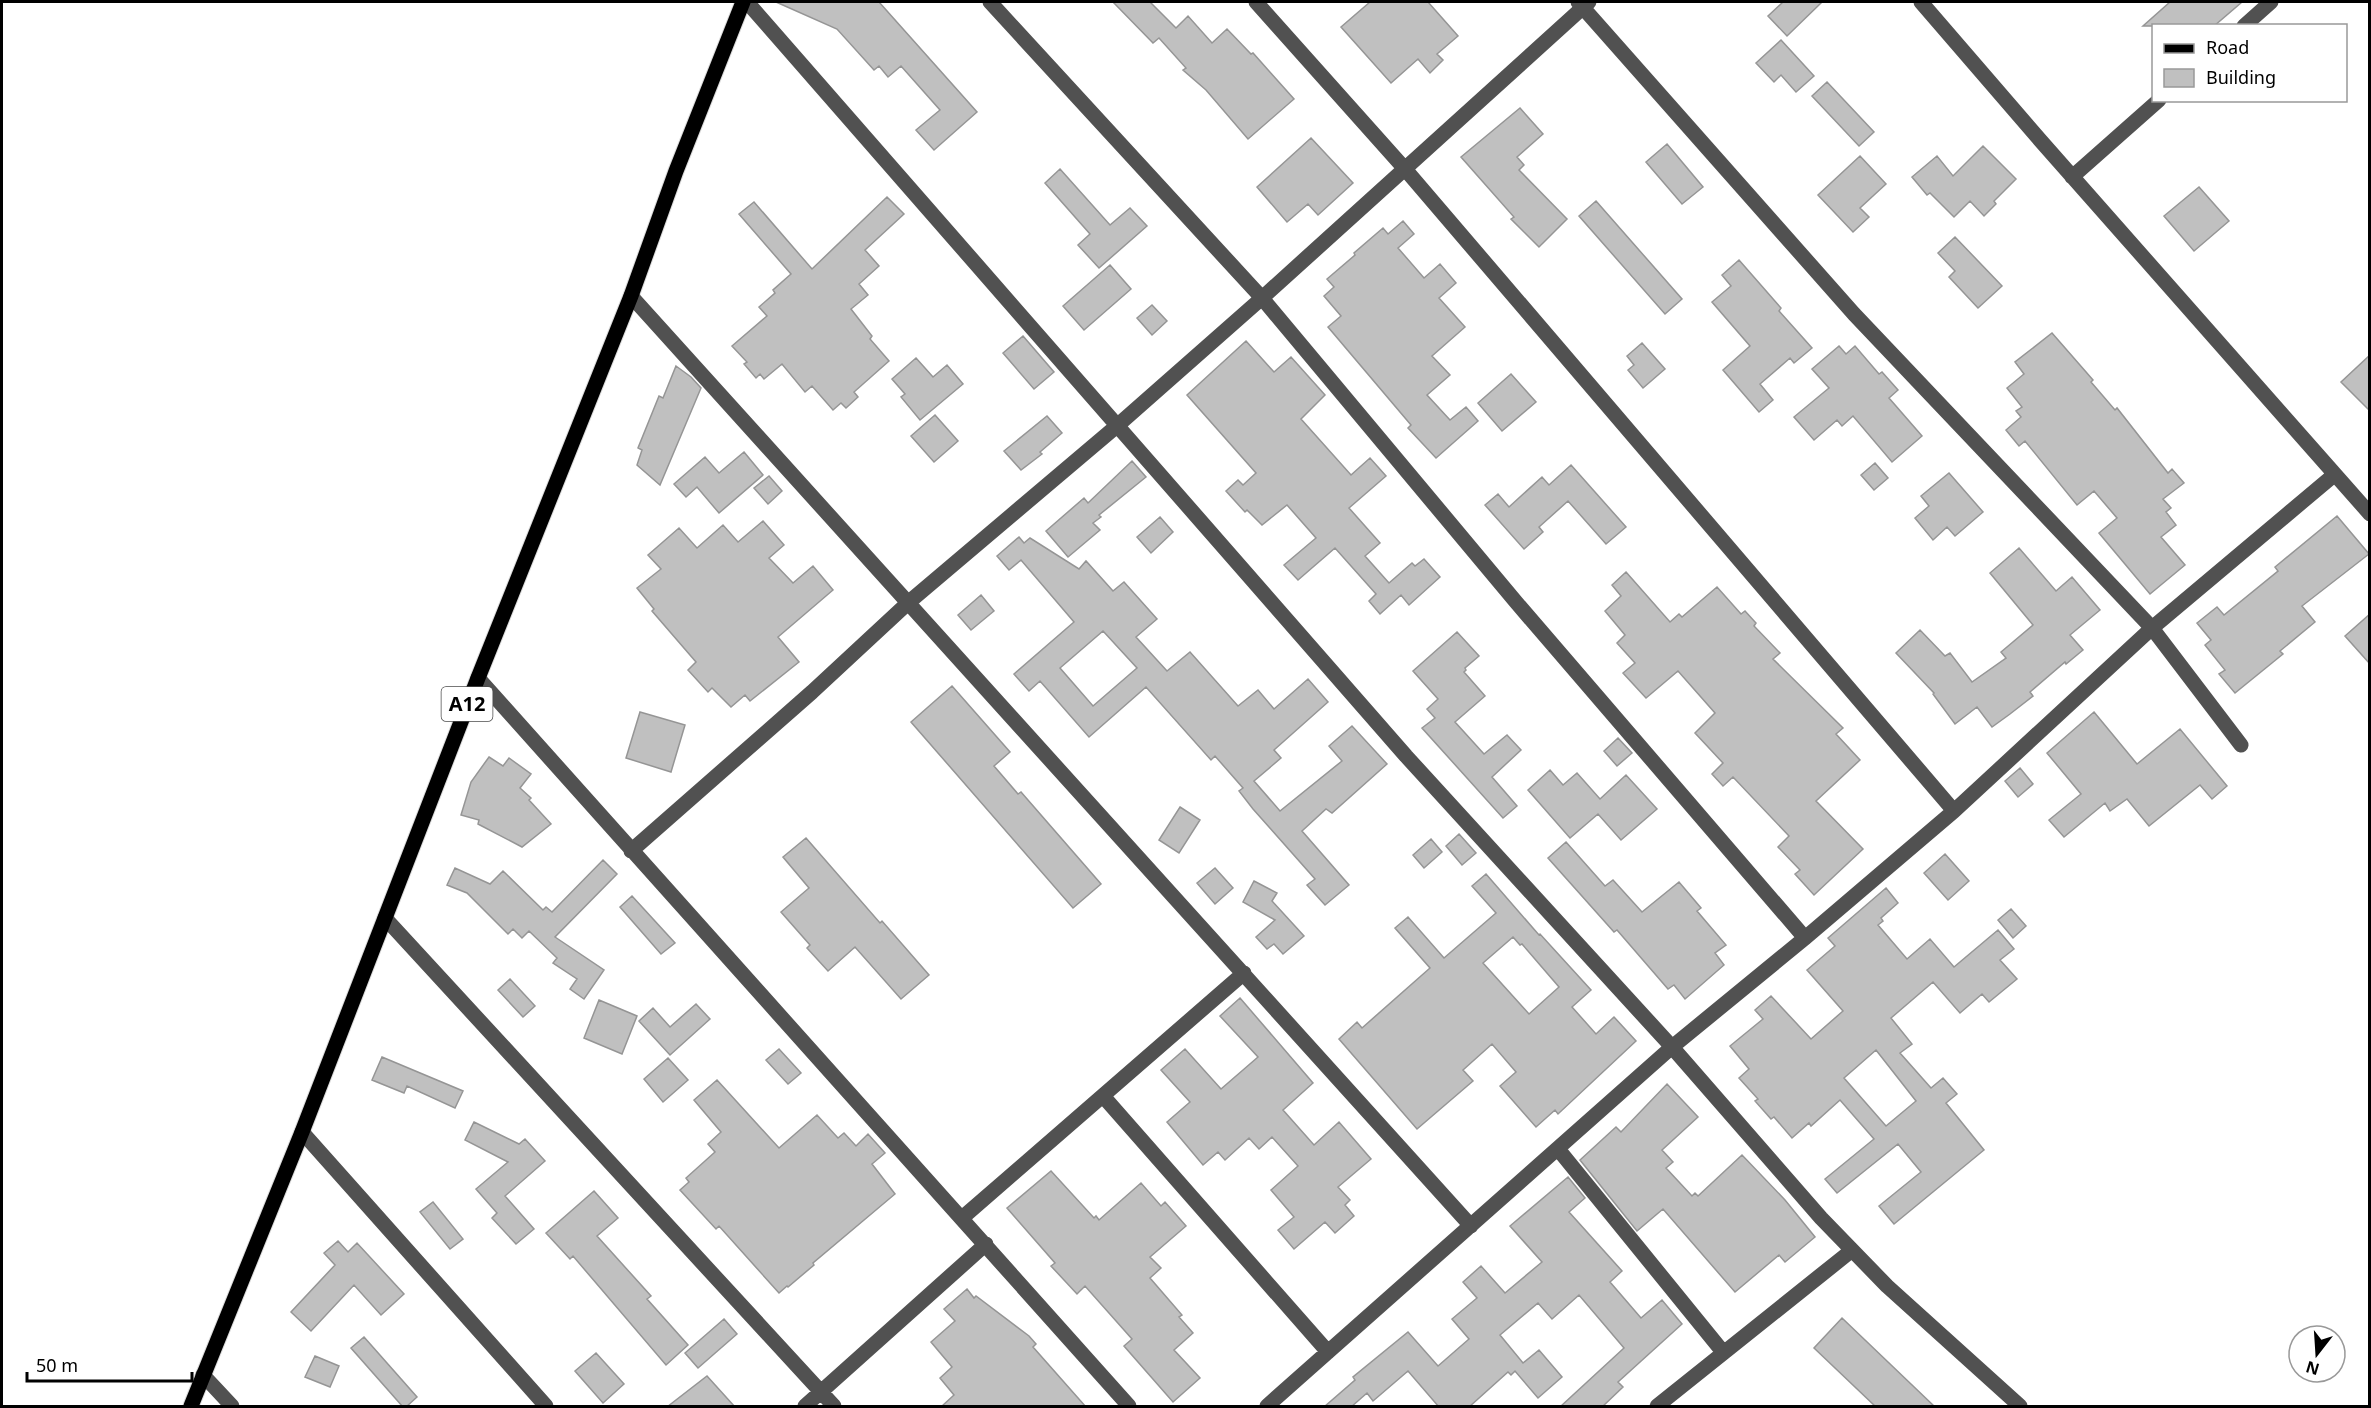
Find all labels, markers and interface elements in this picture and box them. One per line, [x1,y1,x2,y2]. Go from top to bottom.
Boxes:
legend [2152,24,2347,102]
text: Road [2206,35,2249,59]
text: Building [2206,65,2276,89]
road number: A12 [442,687,492,721]
north arrow [2287,1324,2347,1384]
scale bar [27,1345,192,1383]
text: 50 m [36,1353,78,1377]
text: N [2303,1356,2322,1381]

